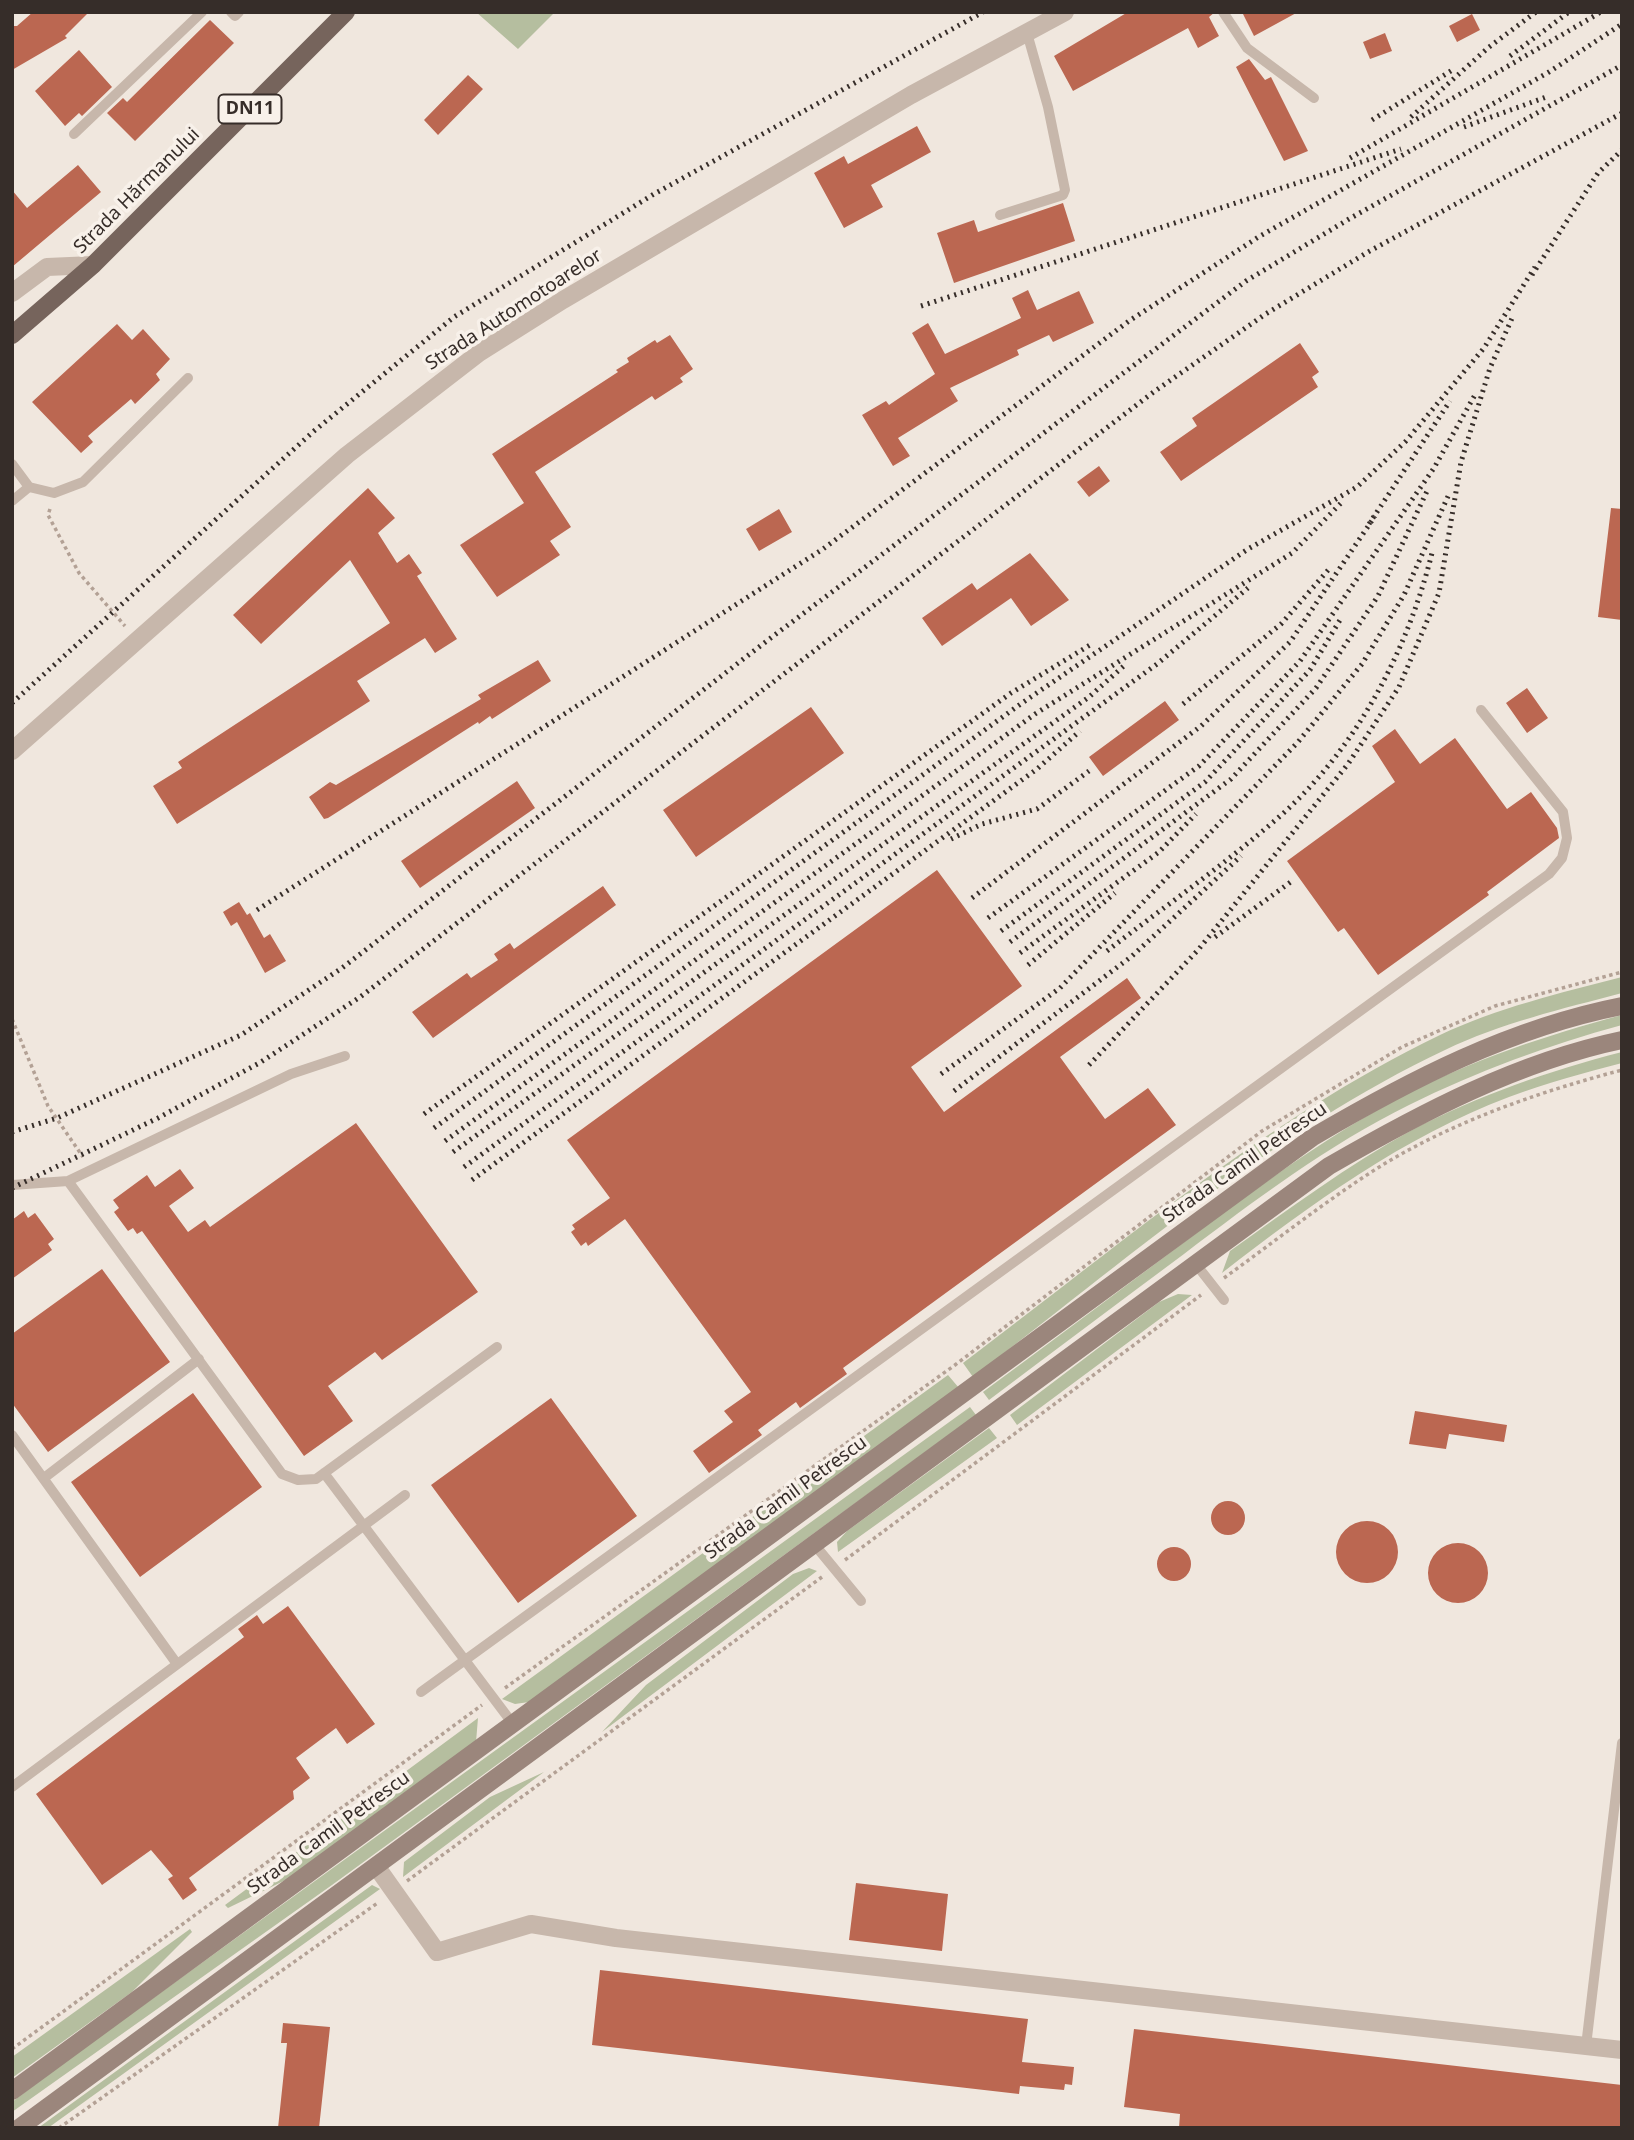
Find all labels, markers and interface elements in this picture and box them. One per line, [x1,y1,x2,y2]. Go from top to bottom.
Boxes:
road number: DN11 [218,94,282,124]
street label: Strada Hărmanului [69,123,205,259]
street label: Strada Automotoarelor [422,244,606,376]
street label: Strada Camil Petrescu [1159,1098,1331,1228]
street label: Strada Camil Petrescu [700,1431,872,1565]
street label: Strada Camil Petrescu [243,1766,415,1900]

